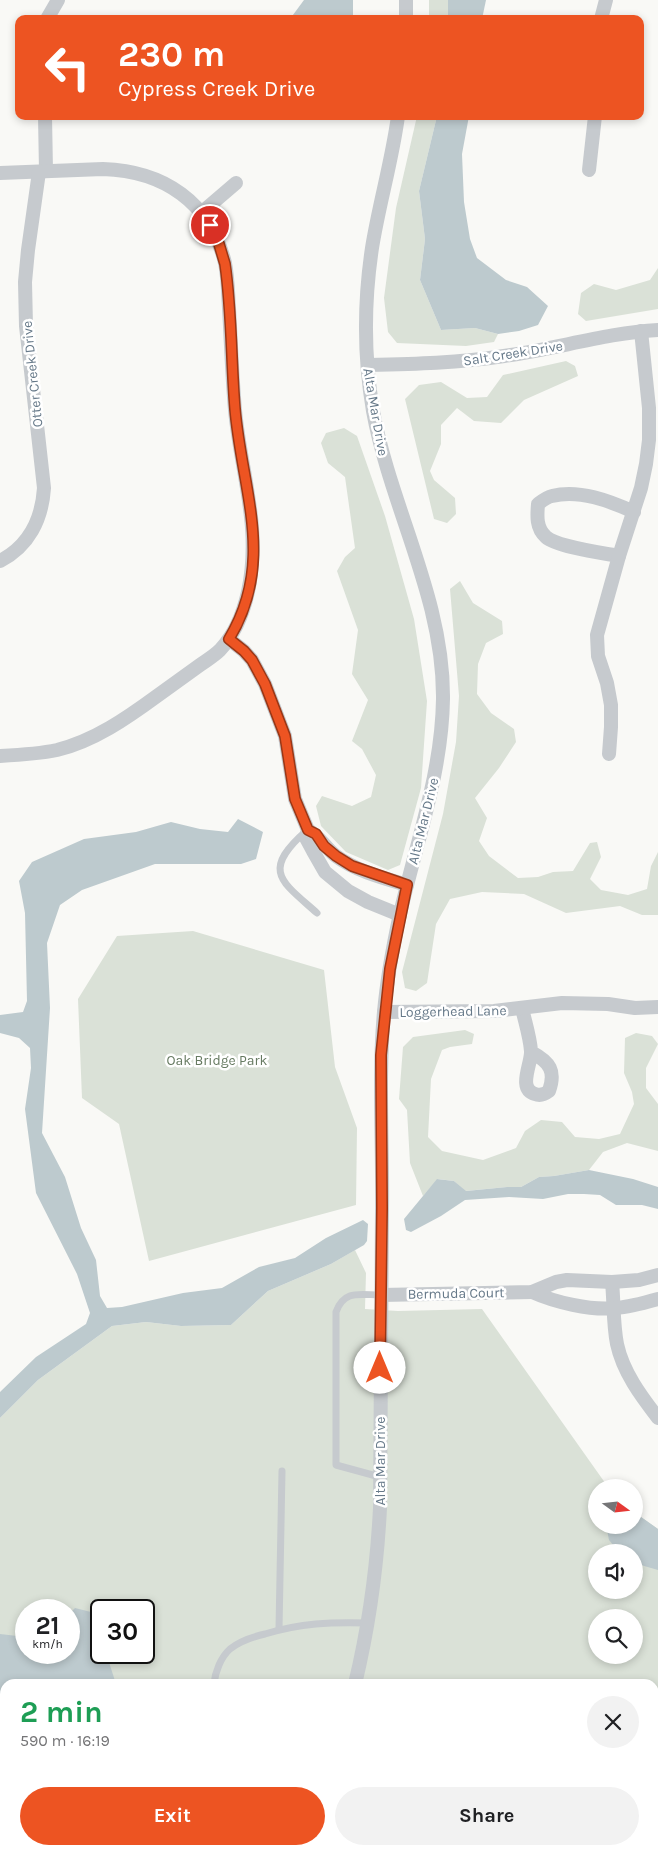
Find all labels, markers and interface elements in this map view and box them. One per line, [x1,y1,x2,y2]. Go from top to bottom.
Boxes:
text: 230 m [118,34,225,75]
icon: left [35,35,100,100]
text: Cypress Creek Drive [118,76,315,102]
pin [189,204,231,246]
icon: arrive [196,211,224,239]
street label: Otter Creek Drive [18,320,47,428]
street label: Salt Creek Drive [462,337,564,370]
street label: Alta Mar Drive [359,367,392,457]
street label: Alta Mar Drive [404,776,442,866]
street label: Loggerhead Lane [399,1002,507,1021]
park label: Oak Bridge Park [166,1052,268,1069]
street label: Bermuda Court [407,1284,505,1303]
position arrow [353,1341,405,1393]
street label: Alta Mar Drive [372,1417,389,1505]
north arrow [588,1479,642,1534]
map controls [588,1479,643,1664]
button: sound [588,1544,643,1599]
speed limit sign: 30 [90,1599,155,1664]
button: search [588,1609,643,1664]
text: 21 [35,1611,60,1640]
text: km/h [32,1637,63,1651]
text: 2 min [20,1694,103,1730]
button: close [587,1696,639,1748]
text: 590 m · 16:19 [20,1731,110,1750]
button: Exit [20,1787,325,1845]
button: Share [335,1787,639,1845]

